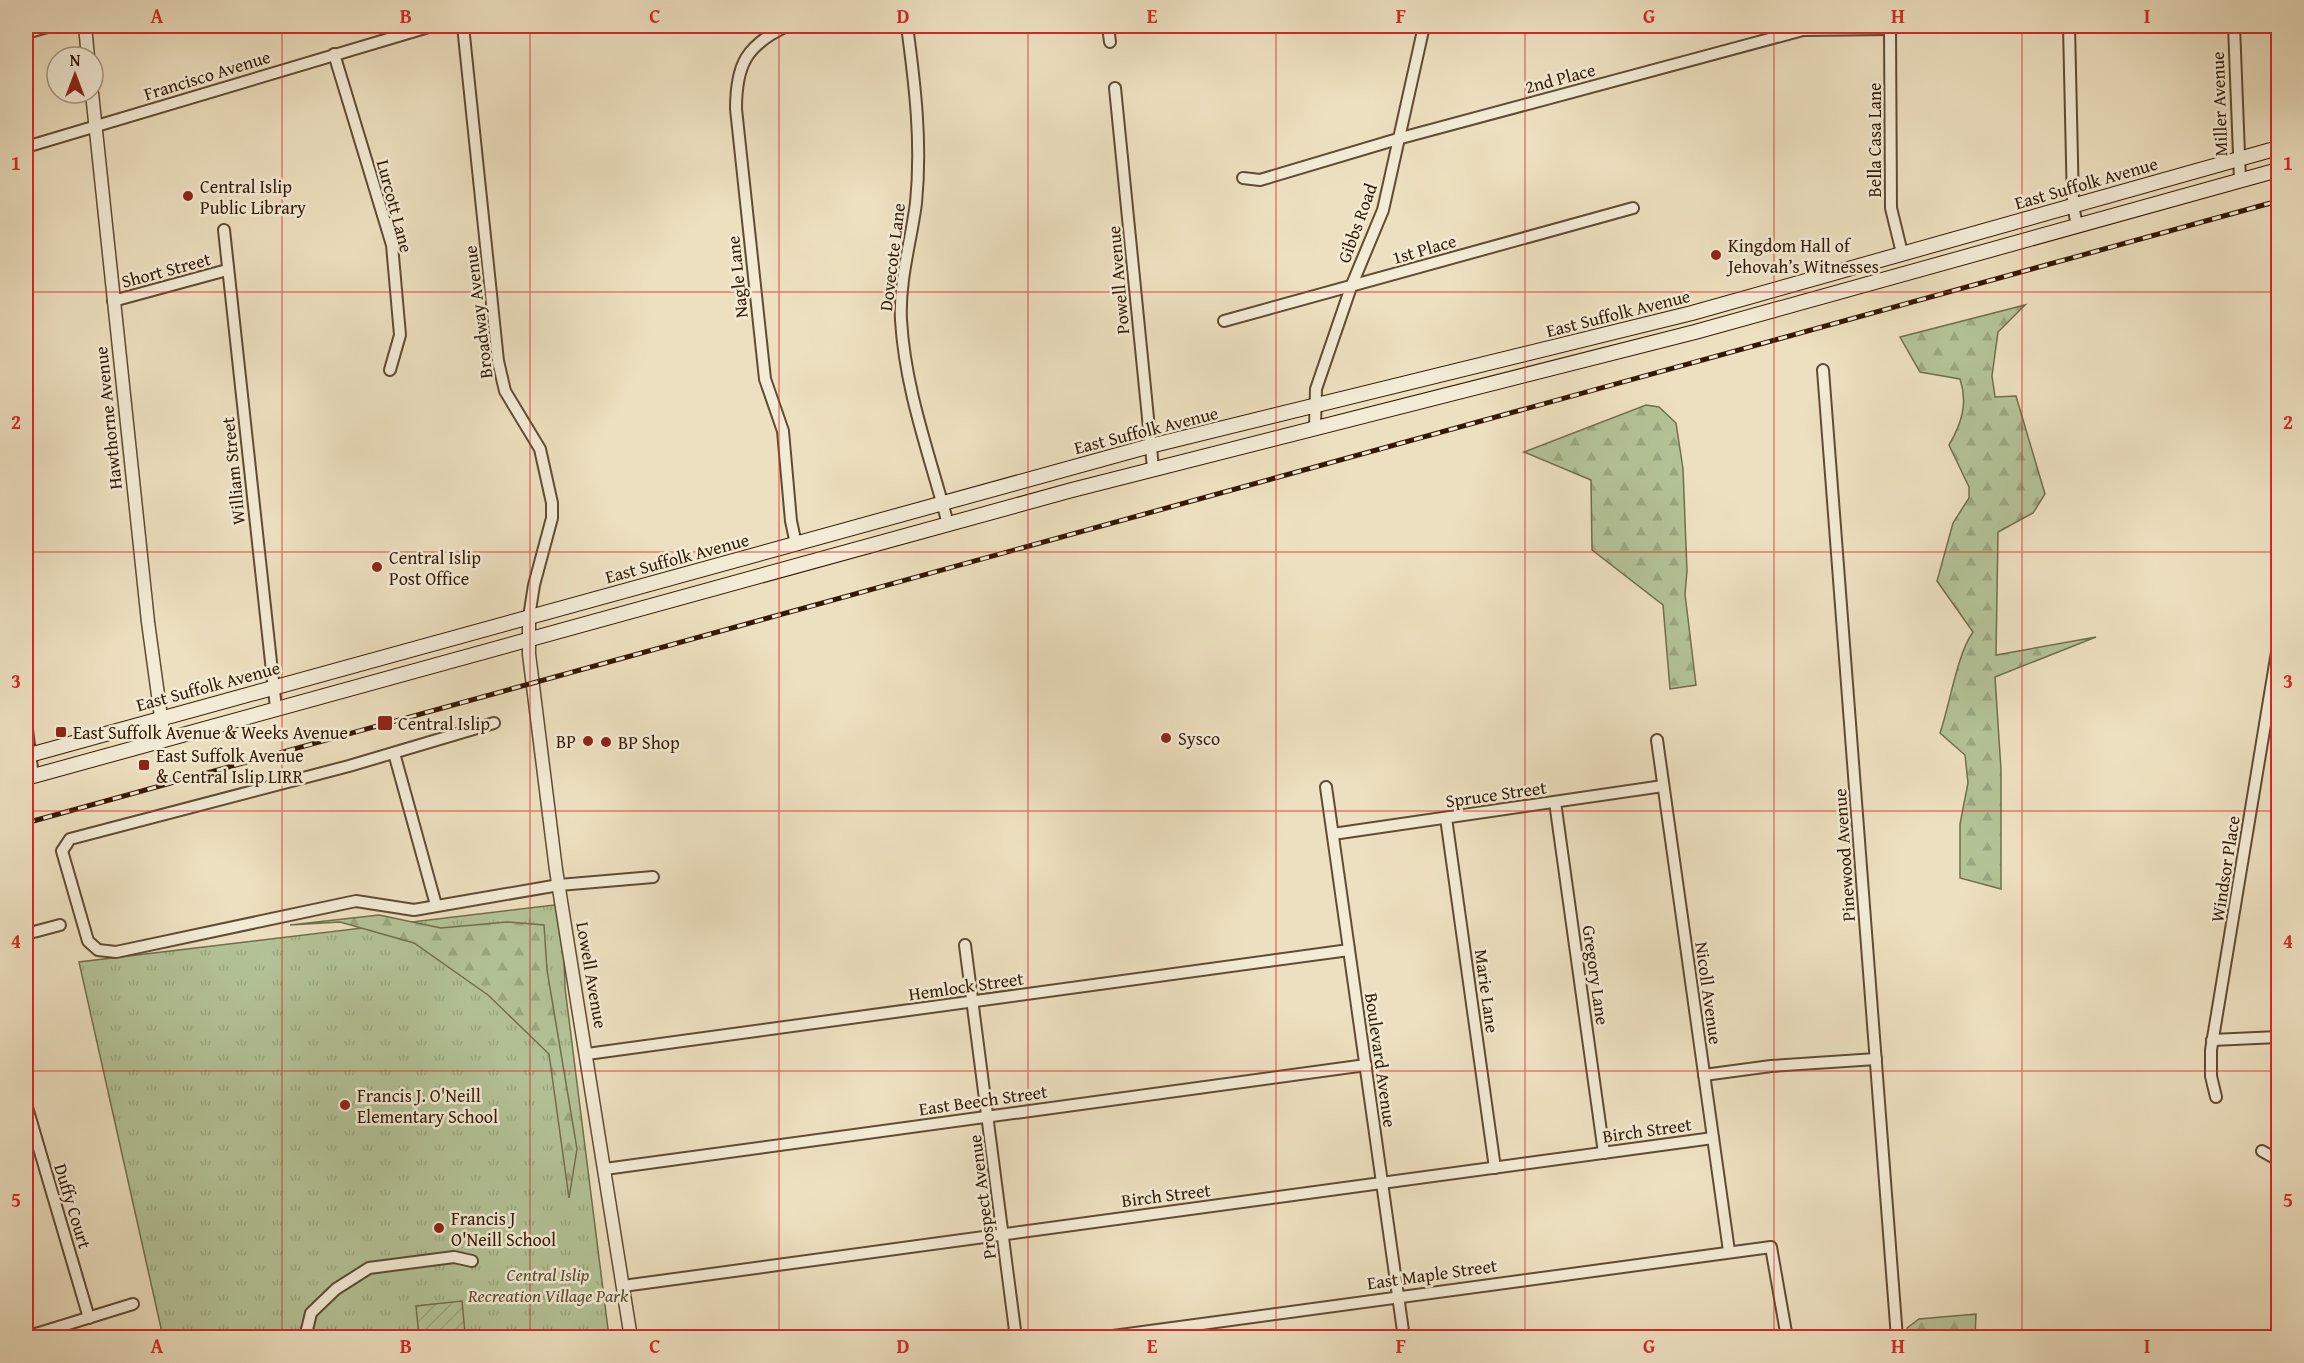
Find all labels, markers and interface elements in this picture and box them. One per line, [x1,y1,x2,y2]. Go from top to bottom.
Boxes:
text: A [151,1,164,30]
text: B [400,1,412,30]
text: C [649,1,661,30]
text: D [896,1,910,30]
text: E [1147,1,1158,30]
text: F [1396,1,1406,30]
text: G [1643,1,1655,30]
text: H [1891,1,1905,30]
text: I [2144,1,2150,30]
street label: Francisco Avenue [140,43,274,107]
north arrow [45,45,105,105]
text: N [70,48,81,72]
street label: Miller Avenue [2204,51,2234,157]
street label: 2nd Place [1522,56,1598,100]
street label: Bella Casa Lane [1861,83,1888,197]
text: 1 [11,148,21,177]
text: 1 [2283,148,2293,177]
street label: East Suffolk Avenue [2011,150,2161,216]
street label: Lurcott Lane [370,156,420,256]
place label: Central Islip Public Library [200,173,306,221]
street label: Gibbs Road [1330,179,1384,267]
marker: Central Islip Public Library [181,189,195,203]
street label: Dovecote Lane [872,202,912,312]
street label: Powell Avenue [1100,225,1136,335]
street label: 1st Place [1389,227,1459,271]
place label: Kingdom Hall of Jehovah’s Witnesses [1726,232,1879,280]
street label: Nagle Lane [719,235,755,319]
street label: Broadway Avenue [456,244,500,380]
street label: Short Street [118,245,214,295]
marker: Kingdom Hall of Jehovah’s Witnesses [1709,248,1723,262]
street label: East Suffolk Avenue [1543,282,1693,344]
street label: Hawthorne Avenue [87,345,129,491]
street label: East Suffolk Avenue [1071,399,1221,461]
text: 2 [11,407,21,436]
text: 2 [2283,407,2293,436]
street label: William Street [214,415,252,526]
street label: East Suffolk Avenue [602,526,752,590]
place label: Central Islip Post Office [389,544,481,592]
marker: Central Islip Post Office [370,560,384,574]
street label: East Suffolk Avenue [133,654,283,718]
text: 3 [11,666,21,695]
text: 3 [2283,666,2293,695]
place label: Central Islip [398,710,490,737]
marker: Central Islip [376,714,394,732]
place label: East Suffolk Avenue & Weeks Avenue [73,719,348,746]
marker: East Suffolk Avenue & Weeks Avenue [54,725,68,739]
place label: Sysco [1178,725,1220,752]
place label: BP [556,728,576,755]
place label: BP Shop [618,729,680,756]
marker: Sysco [1159,731,1173,745]
marker: BP [581,734,595,748]
marker: BP Shop [599,735,613,749]
place label: East Suffolk Avenue & Central Islip LIRR [156,742,304,790]
marker: East Suffolk Avenue & Central Islip LIRR [137,758,151,772]
street label: Spruce Street [1444,773,1549,814]
street label: Pinewood Avenue [1826,788,1862,922]
street label: Windsor Place [2203,814,2247,924]
street label: Lowell Avenue [569,920,615,1030]
street label: Gregory Lane [1576,923,1616,1027]
text: 4 [11,926,21,955]
text: 4 [2283,926,2293,955]
street label: Nicoll Avenue [1688,940,1730,1046]
street label: Marie Lane [1468,948,1506,1034]
street label: Hemlock Street [907,964,1026,1007]
street label: Boulevard Avenue [1358,991,1404,1129]
street label: East Beech Street [917,1078,1050,1122]
place label: Francis J. O'Neill Elementary School [357,1082,498,1130]
marker: Francis J. O'Neill Elementary School [338,1098,352,1112]
street label: Birch Street [1601,1110,1694,1150]
street label: Prospect Avenue [961,1133,1003,1261]
street label: Duffy Court [47,1160,99,1252]
street label: Birch Street [1120,1176,1213,1214]
text: 5 [11,1185,21,1214]
text: 5 [2283,1185,2293,1214]
place label: Francis J O'Neill School [451,1205,556,1253]
marker: Francis J O'Neill School [432,1221,446,1235]
street label: East Maple Street [1365,1251,1499,1296]
park label: Central Islip Recreation Village Park [467,1261,629,1309]
text: A [151,1331,164,1360]
text: B [400,1331,412,1360]
text: C [649,1331,661,1360]
text: D [896,1331,910,1360]
text: E [1147,1331,1158,1360]
text: F [1396,1331,1406,1360]
text: G [1643,1331,1655,1360]
text: H [1891,1331,1905,1360]
text: I [2144,1331,2150,1360]

